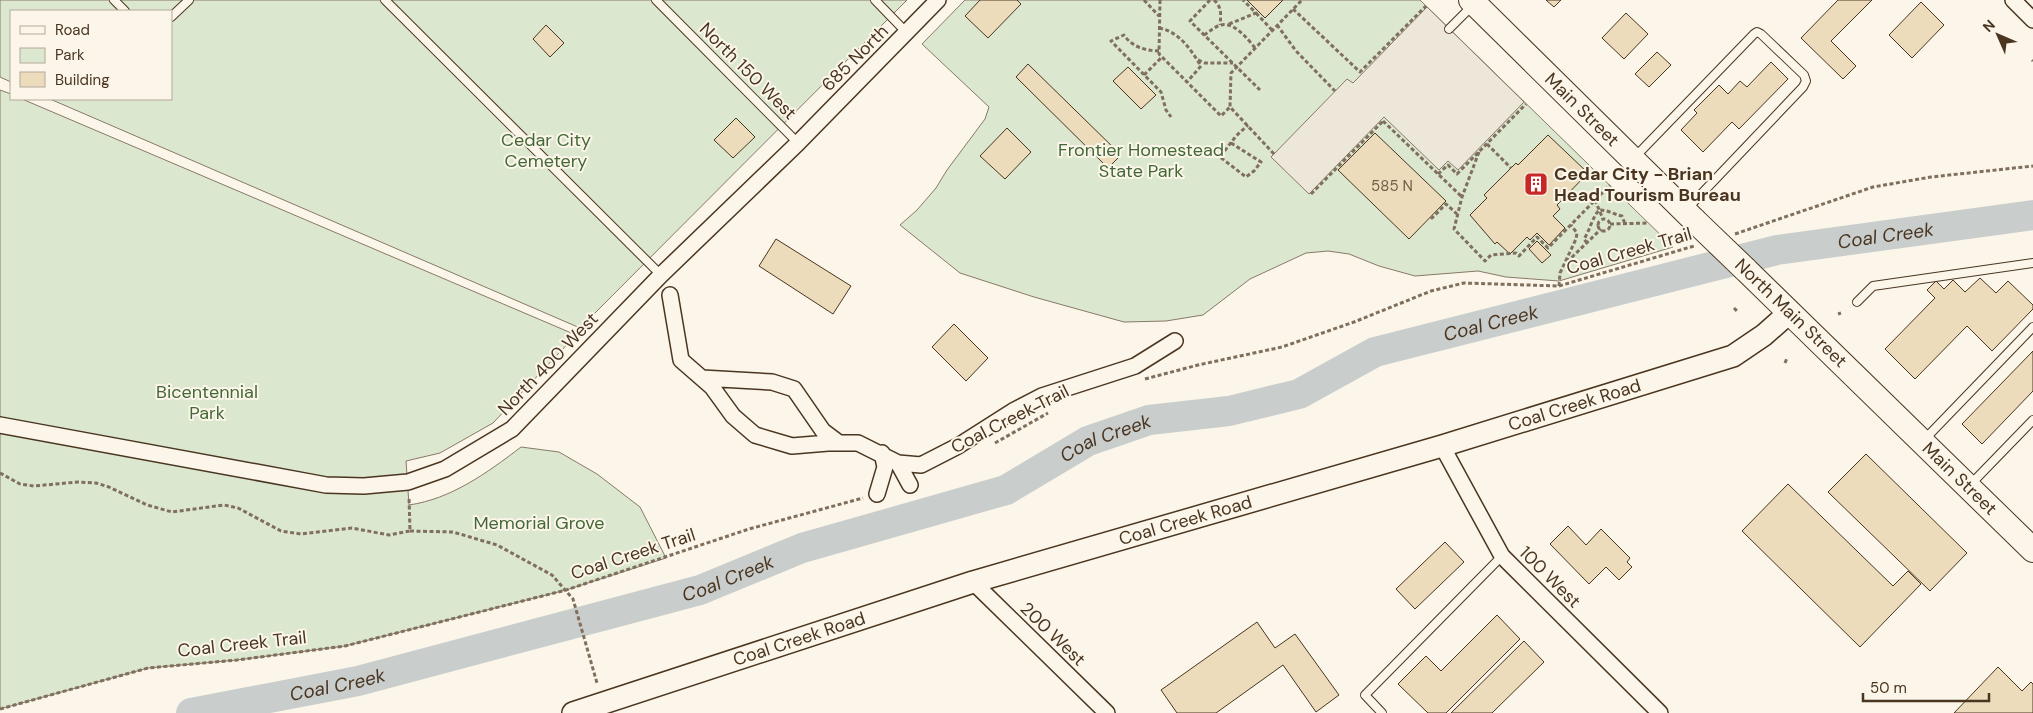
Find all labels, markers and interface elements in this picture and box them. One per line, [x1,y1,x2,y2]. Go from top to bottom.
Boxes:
legend [10,10,172,100]
north arrow [1973,10,2023,60]
text: N [1979,16,1999,36]
street label: North 150 West [694,17,802,125]
street label: 685 North [816,19,894,97]
text: Road [55,20,90,40]
text: Park [55,45,85,65]
street label: Main Street [1540,67,1624,152]
text: Building [55,70,110,90]
park label: Cedar City Cemetery [501,128,591,173]
park label: Frontier Homestead State Park [1058,138,1224,183]
place label: Cedar City - Brian Head Tourism Bureau [1554,162,1741,207]
building icon: Cedar City - Brian Head Tourism Bureau [1523,171,1549,197]
house number: 585 N [1371,176,1413,196]
water label: Coal Creek [1836,216,1936,254]
street label: Coal Creek Trail [1563,222,1695,280]
street label: North Main Street [1730,253,1852,373]
water label: Coal Creek [1441,299,1541,347]
street label: North 400 West [493,307,603,421]
street label: Coal Creek Road [1505,373,1644,437]
street label: Coal Creek Trail [947,379,1073,459]
park label: Bicentennial Park [156,380,258,425]
water label: Coal Creek [1055,408,1154,468]
street label: Main Street [1917,437,2002,520]
street label: Coal Creek Road [1116,490,1255,551]
park label: Memorial Grove [473,511,605,535]
street label: Coal Creek Trail [568,523,698,585]
street label: 100 West [1514,541,1586,613]
water label: Coal Creek [679,548,778,607]
street label: 200 West [1015,597,1091,671]
street label: Coal Creek Road [730,606,868,672]
street label: Coal Creek Trail [176,625,308,663]
water label: Coal Creek [287,662,388,706]
scale bar [1863,670,1989,702]
text: 50 m [1870,678,1907,698]

